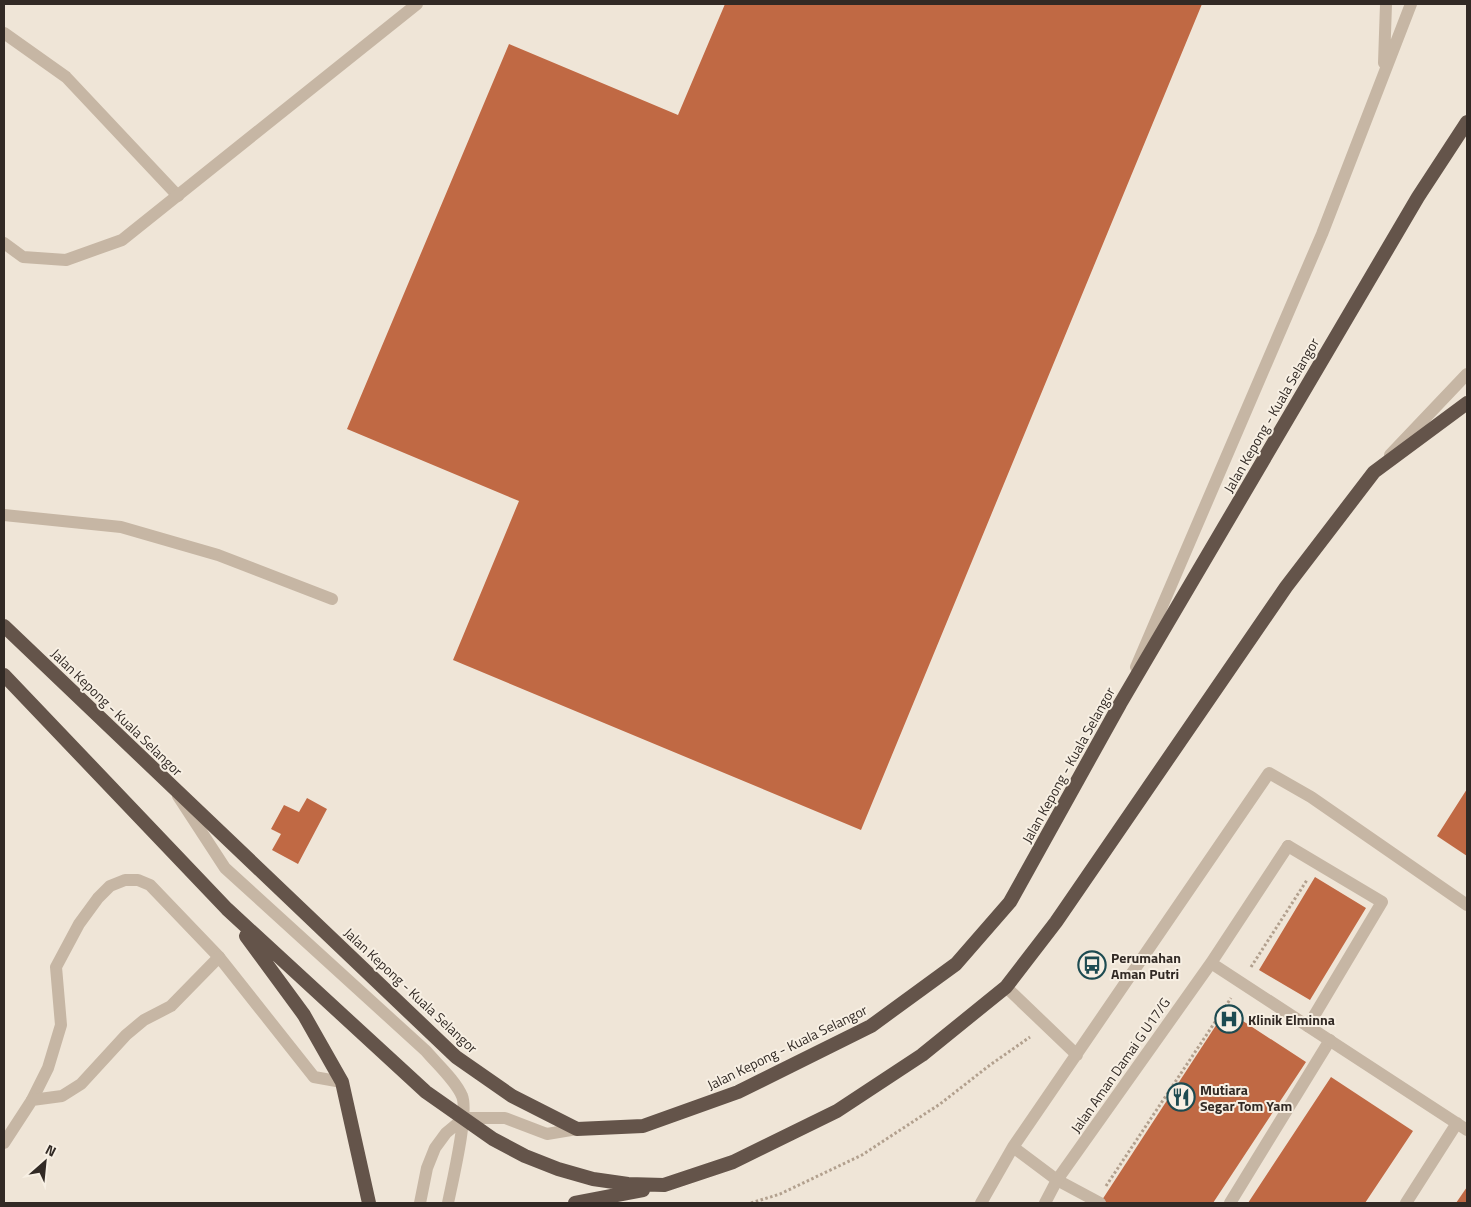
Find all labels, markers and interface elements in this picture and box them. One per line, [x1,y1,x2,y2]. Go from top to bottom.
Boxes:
street label: Jalan Kepong - Kuala Selangor [1218,333,1324,496]
street label: Jalan Kepong - Kuala Selangor [46,643,188,781]
street label: Jalan Kepong - Kuala Selangor [1016,683,1120,847]
street label: Jalan Kepong - Kuala Selangor [340,922,483,1058]
place label: Perumahan Aman Putri [1111,947,1181,984]
bus stop icon: Perumahan Aman Putri [1077,950,1107,980]
street label: Jalan Aman Damai G U17/G [1065,993,1175,1137]
street label: Jalan Kepong - Kuala Selangor [703,999,871,1095]
hospital icon: Klinik Elminna [1214,1004,1244,1034]
place label: Klinik Elminna [1248,1009,1335,1030]
place label: Mutiara Segar Tom Yam [1200,1079,1292,1116]
restaurant icon: Mutiara Segar Tom Yam [1166,1082,1196,1112]
north arrow [20,1137,70,1187]
text: N [42,1138,60,1162]

